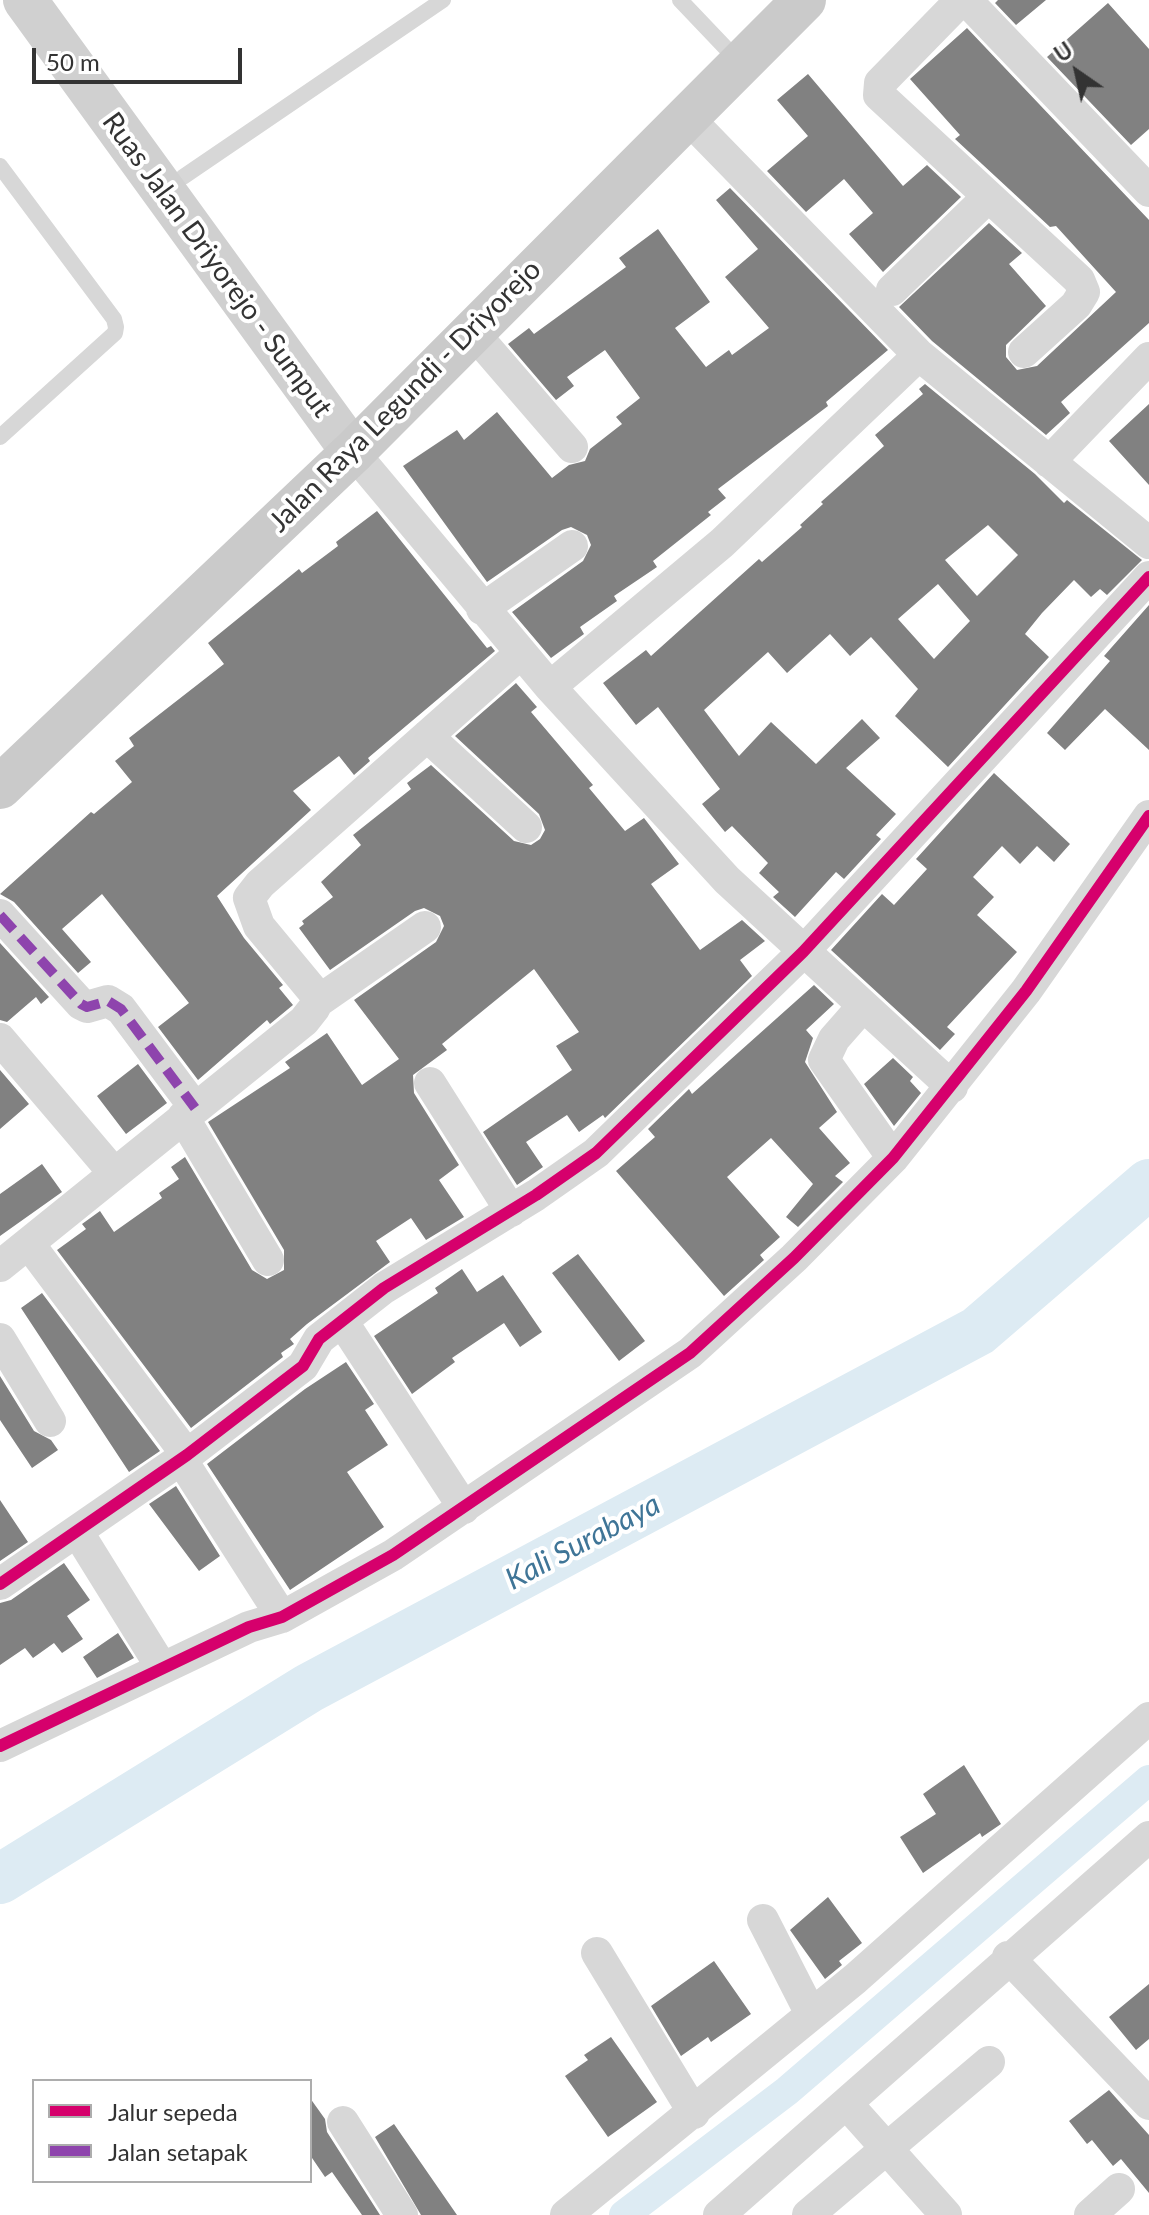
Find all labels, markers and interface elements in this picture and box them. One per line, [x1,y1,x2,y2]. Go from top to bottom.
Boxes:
scale bar [36,32,246,82]
north arrow [1037,32,1117,112]
text: U [1049,36,1078,67]
text: 50 m [46,47,100,76]
street label: Ruas Jalan Driyorejo - Sumput [95,106,339,424]
street label: Jalan Raya Legundi - Driyorejo [262,253,548,539]
water label: Kali Surabaya [500,1486,666,1598]
legend [32,2079,312,2183]
text: Jalur sepeda [108,2097,238,2126]
text: Jalan setapak [108,2137,248,2166]

